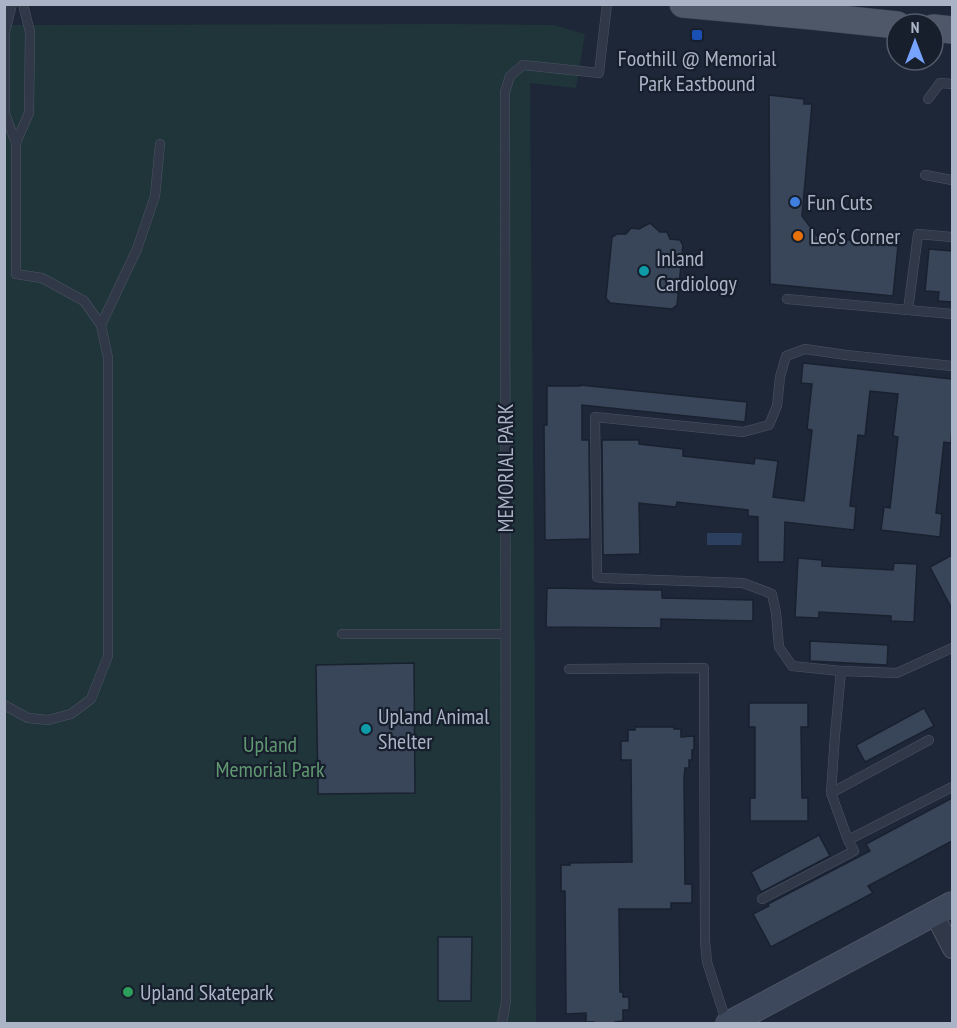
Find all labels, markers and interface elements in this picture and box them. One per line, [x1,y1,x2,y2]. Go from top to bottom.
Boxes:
north arrow [885,12,945,72]
text: N [911,17,919,37]
marker: Foothill @ Memorial Park Eastbound [690,28,704,42]
place label: Foothill @ Memorial Park Eastbound [618,44,777,97]
place label: Fun Cuts [807,188,873,216]
marker: Fun Cuts [788,195,802,209]
place label: Leo's Corner [810,222,900,250]
marker: Leo's Corner [791,229,805,243]
place label: Inland Cardiology [656,244,738,297]
marker: Inland Cardiology [637,264,651,278]
street label: MEMORIAL PARK [491,403,519,533]
place label: Upland Animal Shelter [378,702,490,755]
marker: Upland Animal Shelter [359,722,373,736]
park label: Upland Memorial Park [215,730,325,783]
place label: Upland Skatepark [140,978,274,1006]
marker: Upland Skatepark [121,985,135,999]

